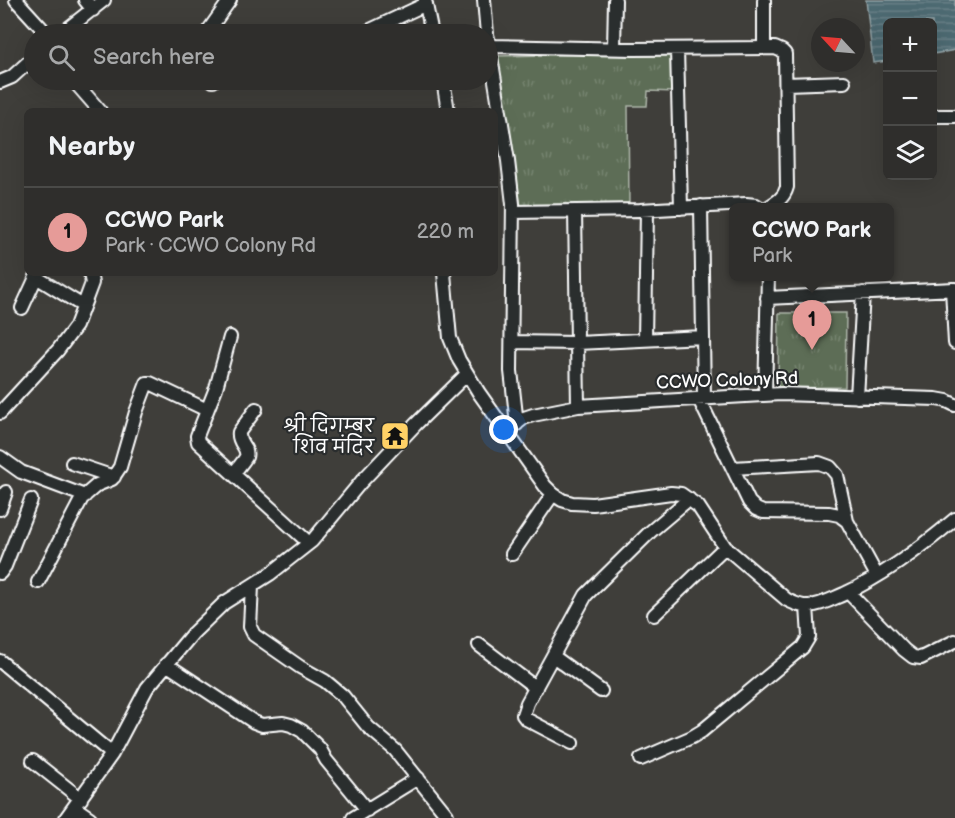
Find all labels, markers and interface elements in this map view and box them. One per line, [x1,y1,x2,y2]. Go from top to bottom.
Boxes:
north arrow [811,18,865,72]
map controls [883,18,937,180]
button: + [883,18,937,72]
search box [24,24,498,90]
icon: search [45,41,78,74]
text: Search here [93,44,215,71]
button: − [883,72,937,126]
button: layers [883,126,937,180]
text: Nearby [48,132,135,163]
popup [729,203,894,281]
text: CCWO Park [105,207,224,234]
text: CCWO Park [752,217,871,244]
text: 1 [63,220,72,244]
text: 220 m [417,220,474,244]
text: Park · CCWO Colony Rd [105,234,316,258]
text: Park [752,244,792,268]
pin: 1 [792,300,832,350]
street label: CCWO Colony Rd [656,368,798,393]
place label: श्री दिगम्बर शिव मंदिर [283,412,375,458]
your location [489,415,518,444]
temple icon: श्री दिगम्बर शिव मंदिर [379,420,411,452]

